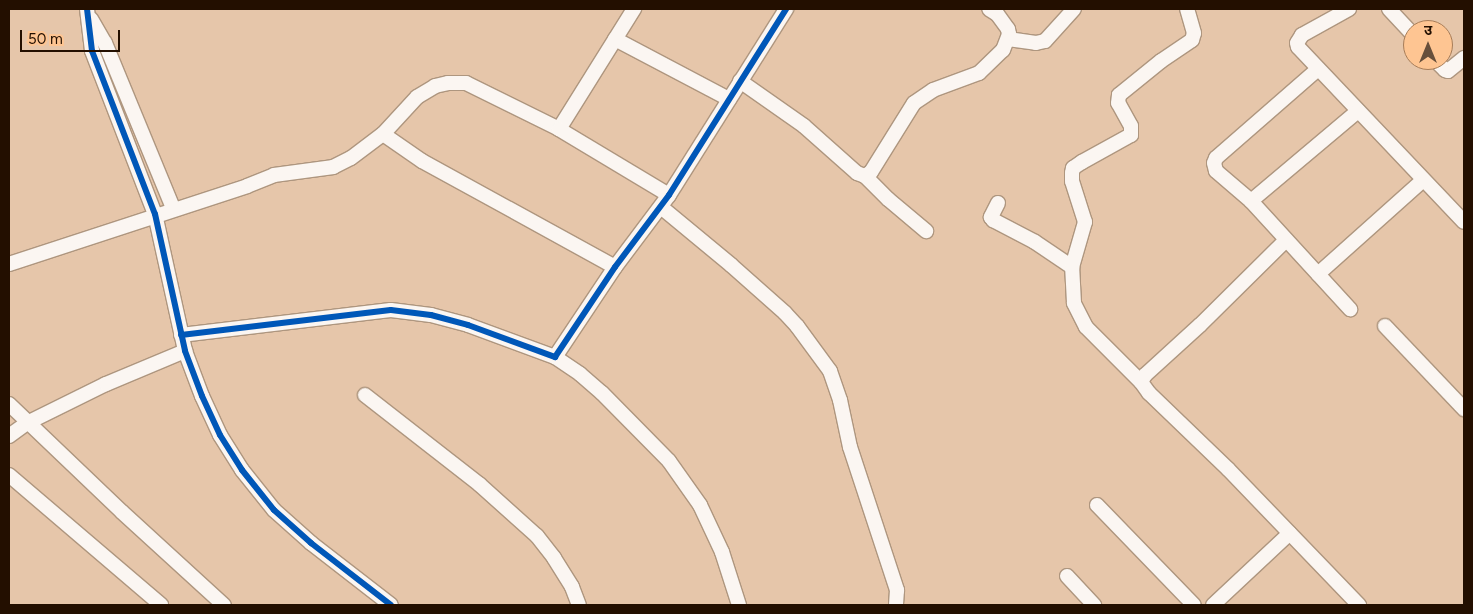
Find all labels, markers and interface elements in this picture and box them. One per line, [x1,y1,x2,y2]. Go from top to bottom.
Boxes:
scale bar [22,20,122,52]
north arrow [1403,20,1453,70]
text: उ [1424,22,1432,39]
text: 50 m [28,30,63,48]

